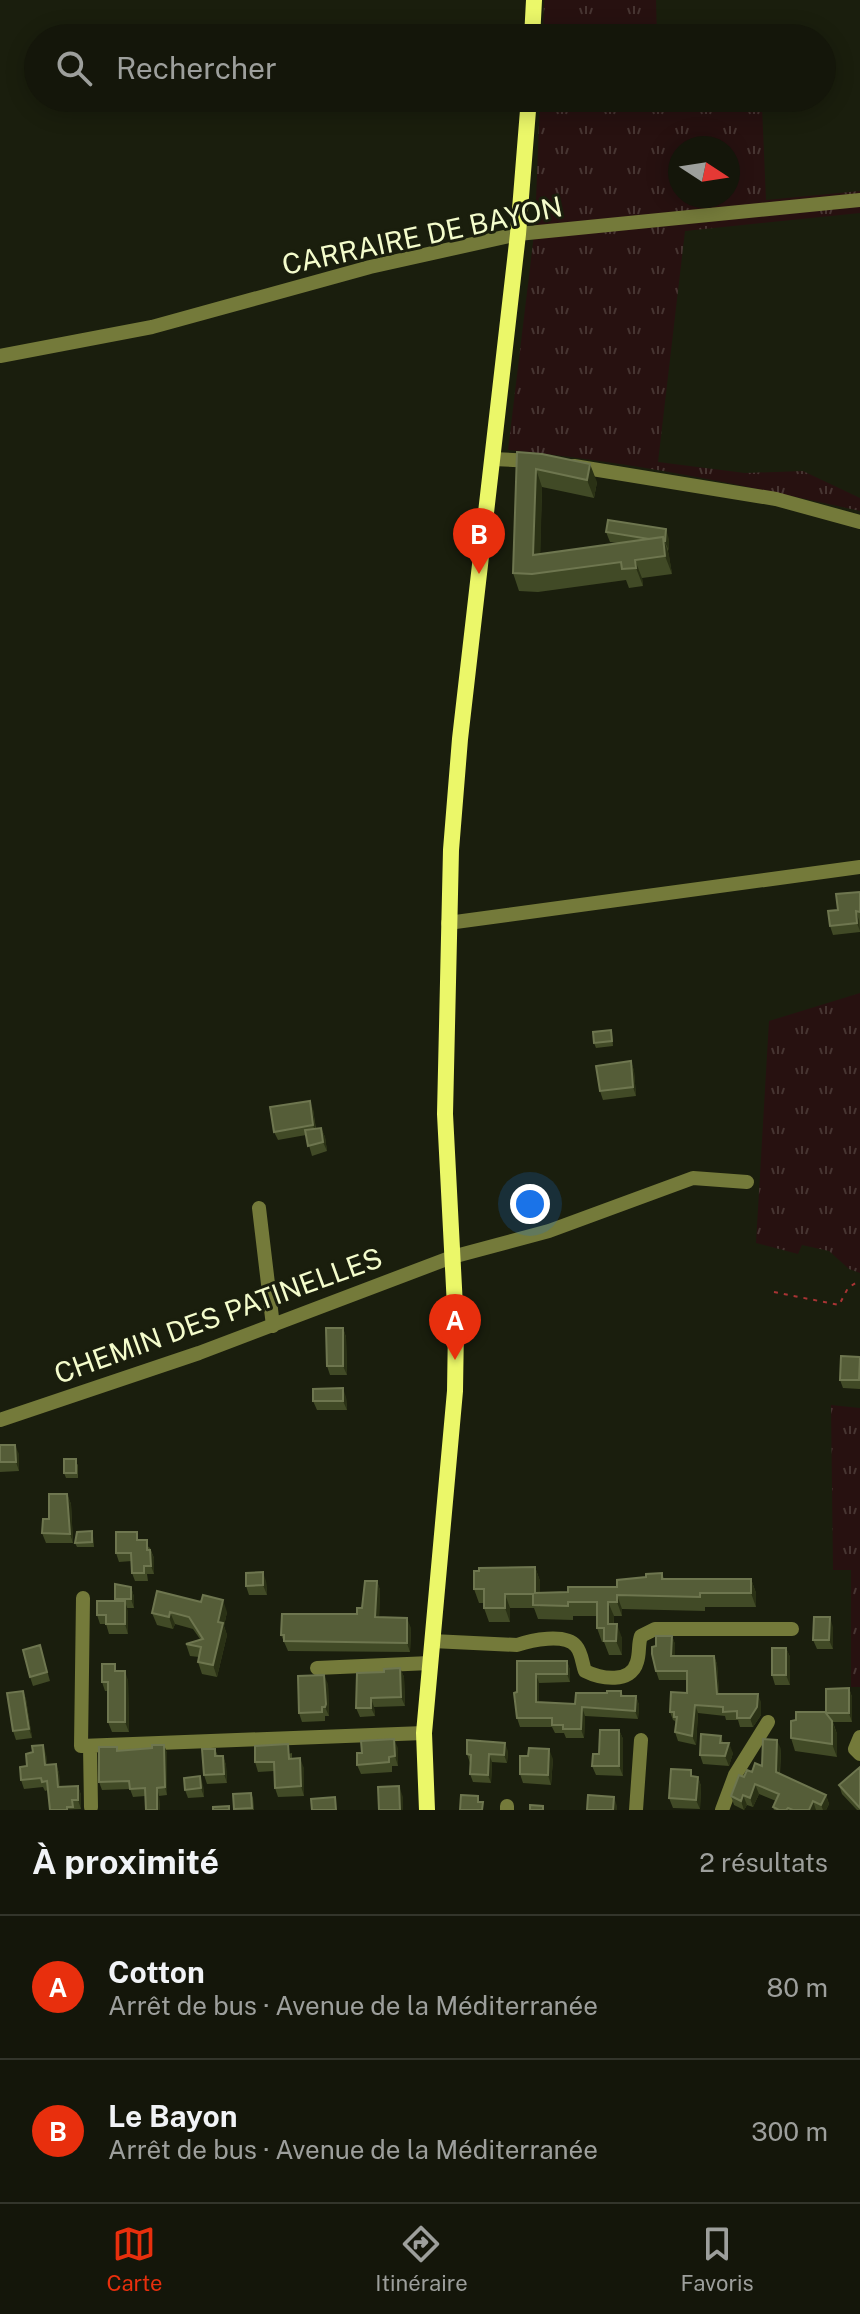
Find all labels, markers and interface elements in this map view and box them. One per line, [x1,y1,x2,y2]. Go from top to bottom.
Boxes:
search box [24,24,836,112]
icon: search [52,46,96,90]
text: Rechercher [116,50,277,86]
north arrow [668,136,740,208]
street label: CARRAIRE DE BAYON [279,189,565,281]
pin: B [453,508,505,574]
your location [510,1184,550,1224]
street label: CHEMIN DES PATINELLES [49,1240,387,1390]
pin: A [429,1294,481,1360]
text: À proximité [32,1842,219,1882]
text: 2 résultats [699,1847,828,1878]
text: Cotton [108,1954,205,1990]
text: A [49,1972,67,2003]
text: 80 m [767,1972,828,2003]
text: Arrêt de bus · Avenue de la Méditerranée [108,1990,598,2021]
text: Le Bayon [108,2098,237,2134]
text: B [49,2116,67,2147]
text: 300 m [751,2116,828,2147]
text: Arrêt de bus · Avenue de la Méditerranée [108,2134,598,2165]
tab: Carte [106,2222,163,2296]
tab: Itinéraire [375,2222,468,2296]
tab: Favoris [680,2222,754,2296]

